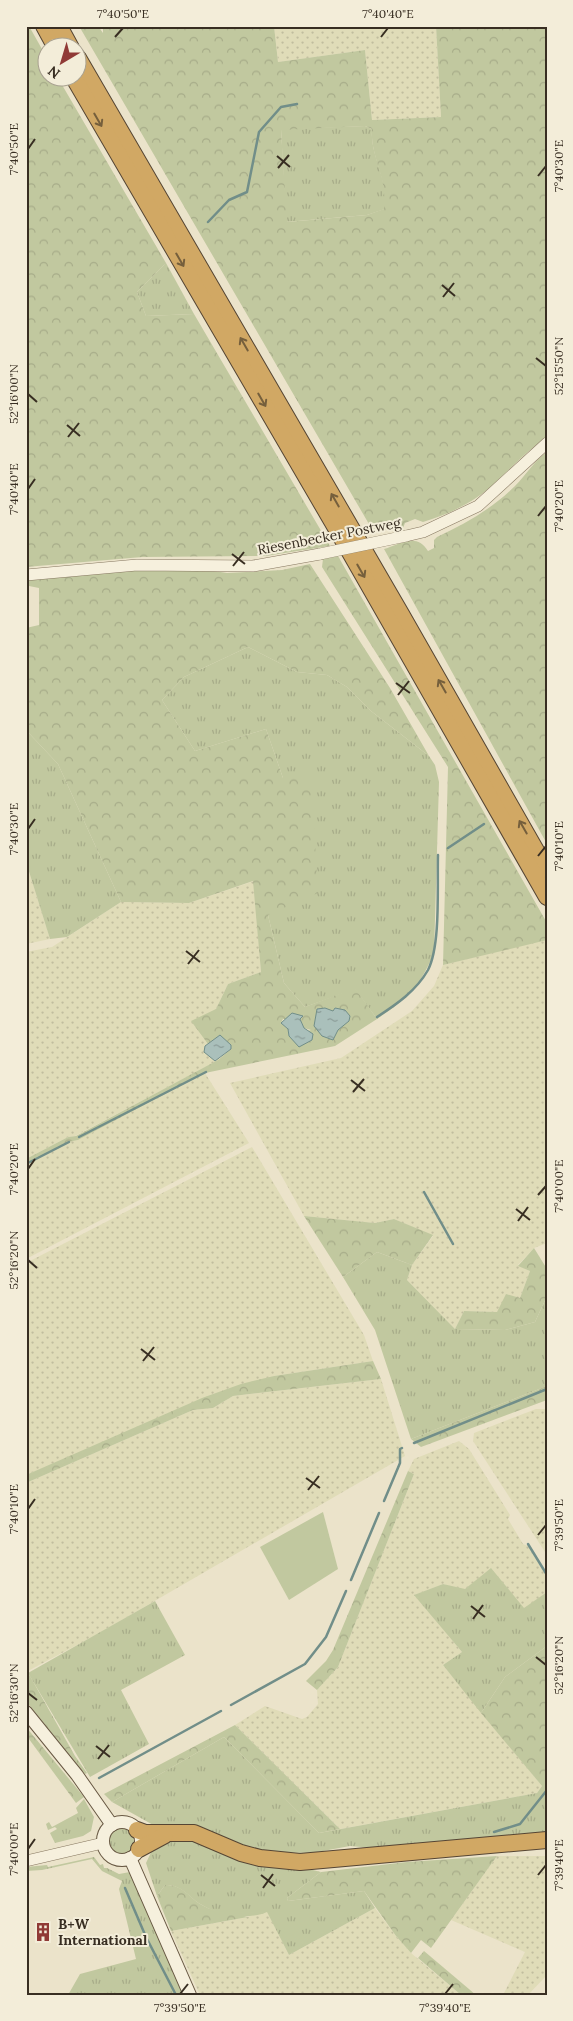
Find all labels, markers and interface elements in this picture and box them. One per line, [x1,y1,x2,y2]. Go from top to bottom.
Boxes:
text: 7°40'50"E [97,6,149,21]
text: 7°40'40"E [362,6,414,21]
north arrow [38,38,88,88]
text: N [44,62,64,83]
one-way arrow [93,112,103,127]
text: 7°40'50"E [6,123,21,175]
text: 7°40'30"E [551,140,566,192]
one-way arrow [175,253,185,267]
one-way arrow [239,337,249,352]
text: 52°15'50"N [551,337,566,395]
text: 52°16'00"N [6,364,21,424]
one-way arrow [257,393,267,407]
text: 7°40'40"E [6,463,21,515]
text: 7°40'20"E [551,480,566,532]
one-way arrow [329,493,339,507]
street label: Riesenbecker Postweg [256,513,403,559]
one-way arrow [356,564,366,578]
one-way arrow [437,679,447,693]
text: 7°40'30"E [6,803,21,855]
one-way arrow [518,820,527,835]
text: 7°40'10"E [551,821,566,871]
text: 7°40'20"E [6,1143,21,1195]
text: 7°40'00"E [551,1160,566,1212]
text: 52°16'20"N [6,1231,21,1289]
text: 7°40'10"E [6,1484,21,1534]
text: 7°39'50"E [551,1499,566,1551]
text: 52°16'20"N [551,1636,566,1694]
text: 52°16'30"N [6,1663,21,1723]
text: 7°40'00"E [6,1823,21,1875]
text: 7°39'40"E [551,1839,566,1891]
place label: B+W International [58,1915,148,1949]
building icon: B+W International [32,1921,54,1943]
text: 7°39'50"E [154,2000,206,2015]
text: 7°39'40"E [419,2000,471,2015]

